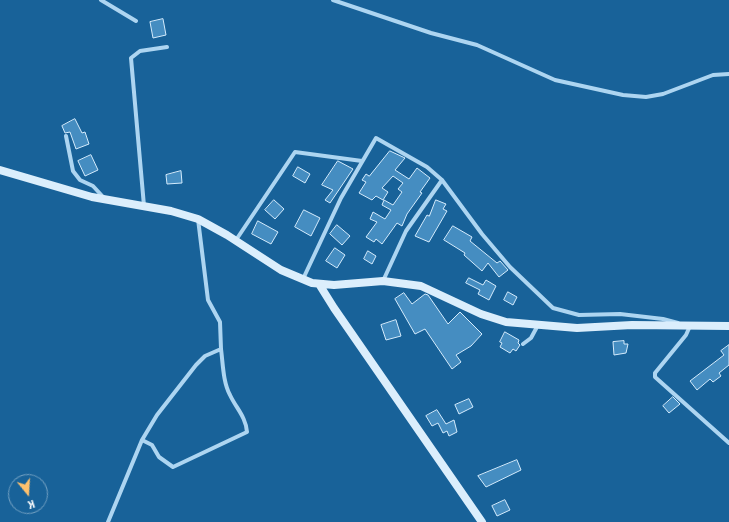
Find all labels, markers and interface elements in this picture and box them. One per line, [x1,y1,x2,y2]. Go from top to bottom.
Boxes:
north arrow [8,474,48,514]
text: K [26,496,37,513]

